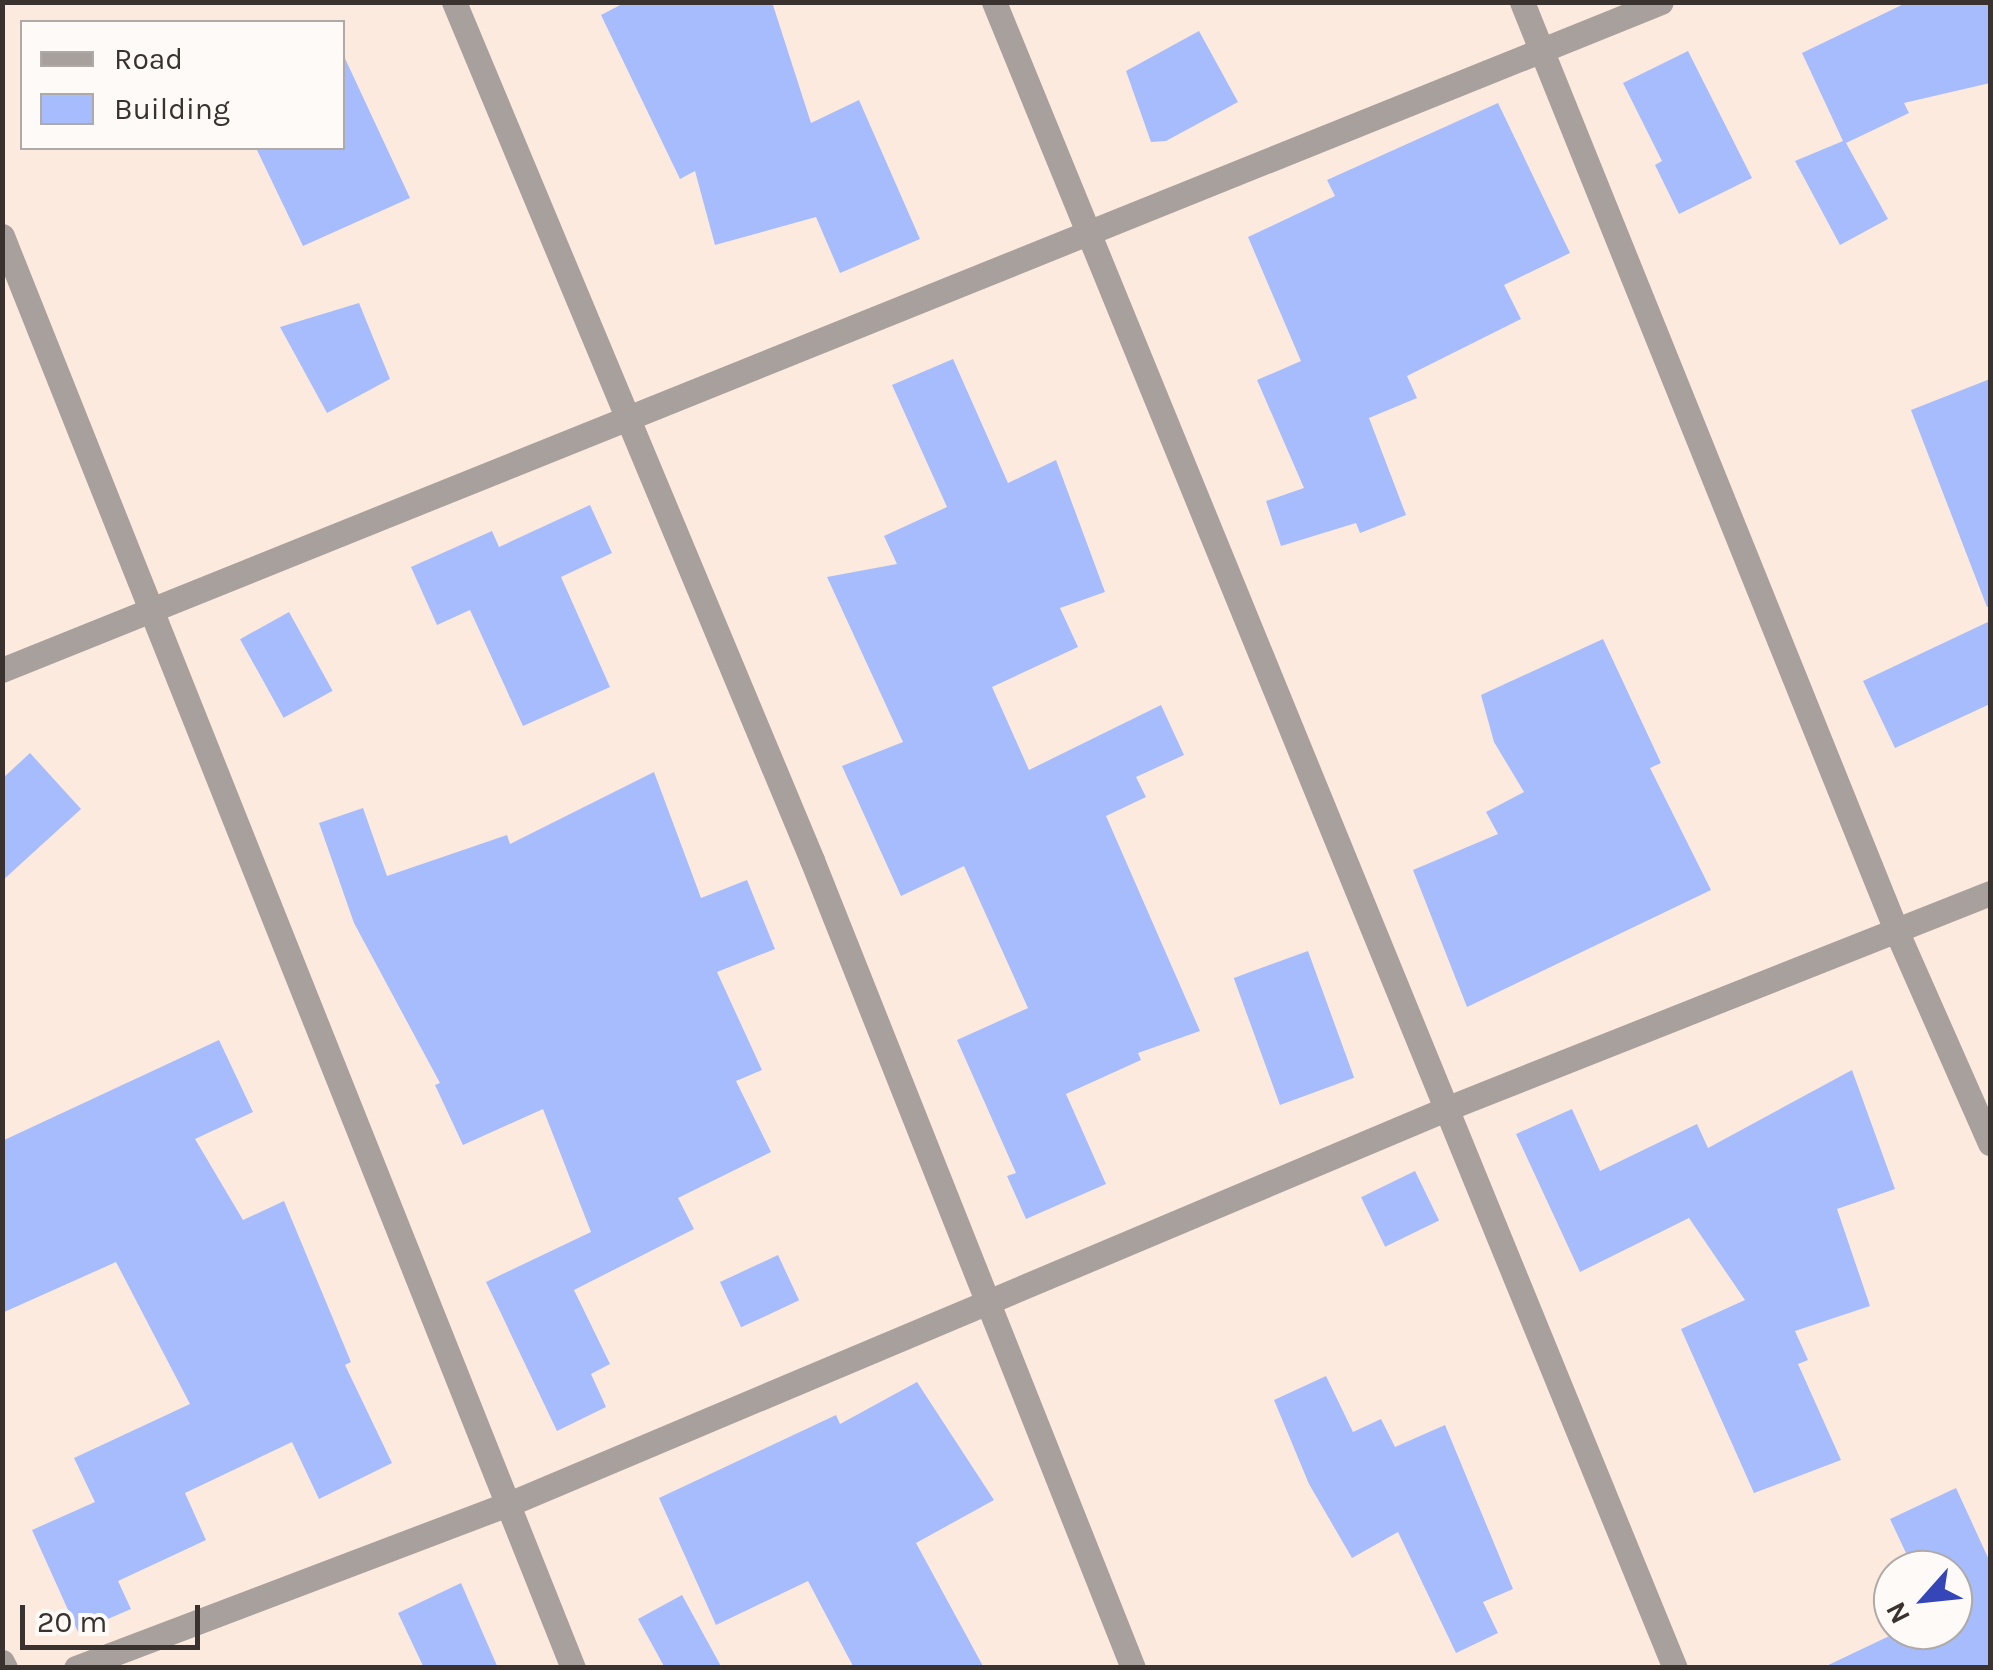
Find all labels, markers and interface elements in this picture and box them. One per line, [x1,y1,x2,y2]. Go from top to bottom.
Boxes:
legend [20,20,345,150]
text: Road [114,41,183,77]
text: Building [114,91,230,127]
north arrow [1873,1550,1973,1650]
scale bar [25,1585,205,1647]
text: N [1878,1597,1917,1629]
text: 20 m [37,1604,107,1640]

